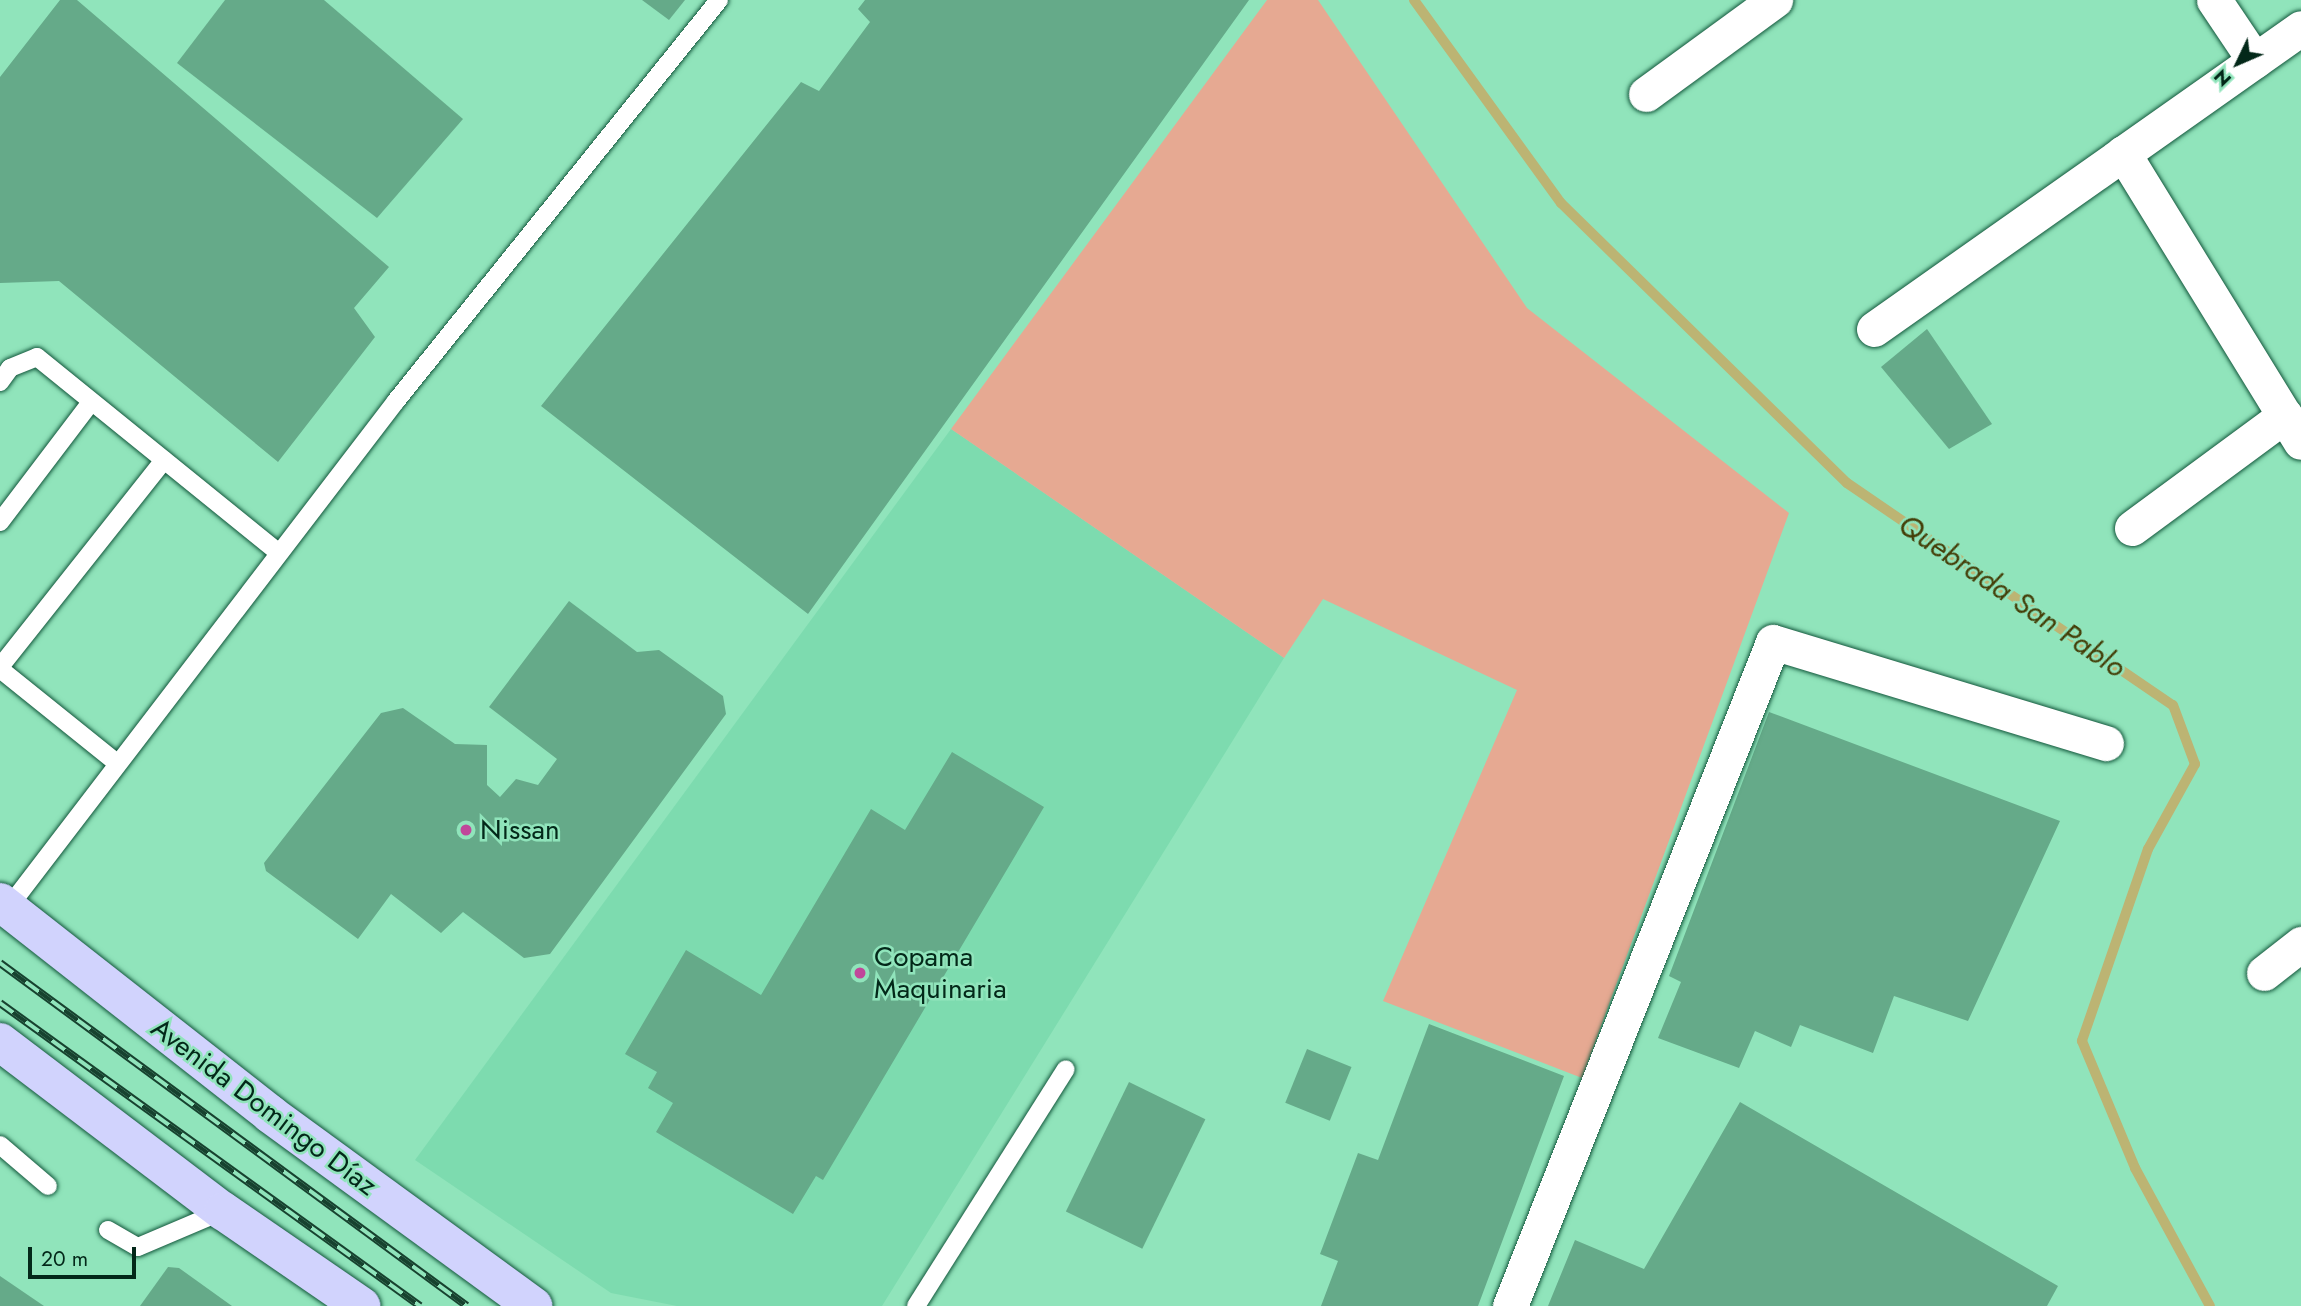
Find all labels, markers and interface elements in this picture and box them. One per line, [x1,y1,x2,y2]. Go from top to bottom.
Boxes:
north arrow [2203,28,2273,98]
text: N [2208,63,2237,93]
water label: Quebrada San Pablo [1892,507,2132,685]
place label: Nissan [480,813,560,847]
marker: Nissan [458,822,474,838]
place label: Copama Maquinaria [874,940,1007,1006]
marker: Copama Maquinaria [852,965,868,981]
street label: Avenida Domingo Díaz [145,1011,383,1203]
scale bar [32,1232,140,1276]
text: 20 m [41,1244,88,1274]

